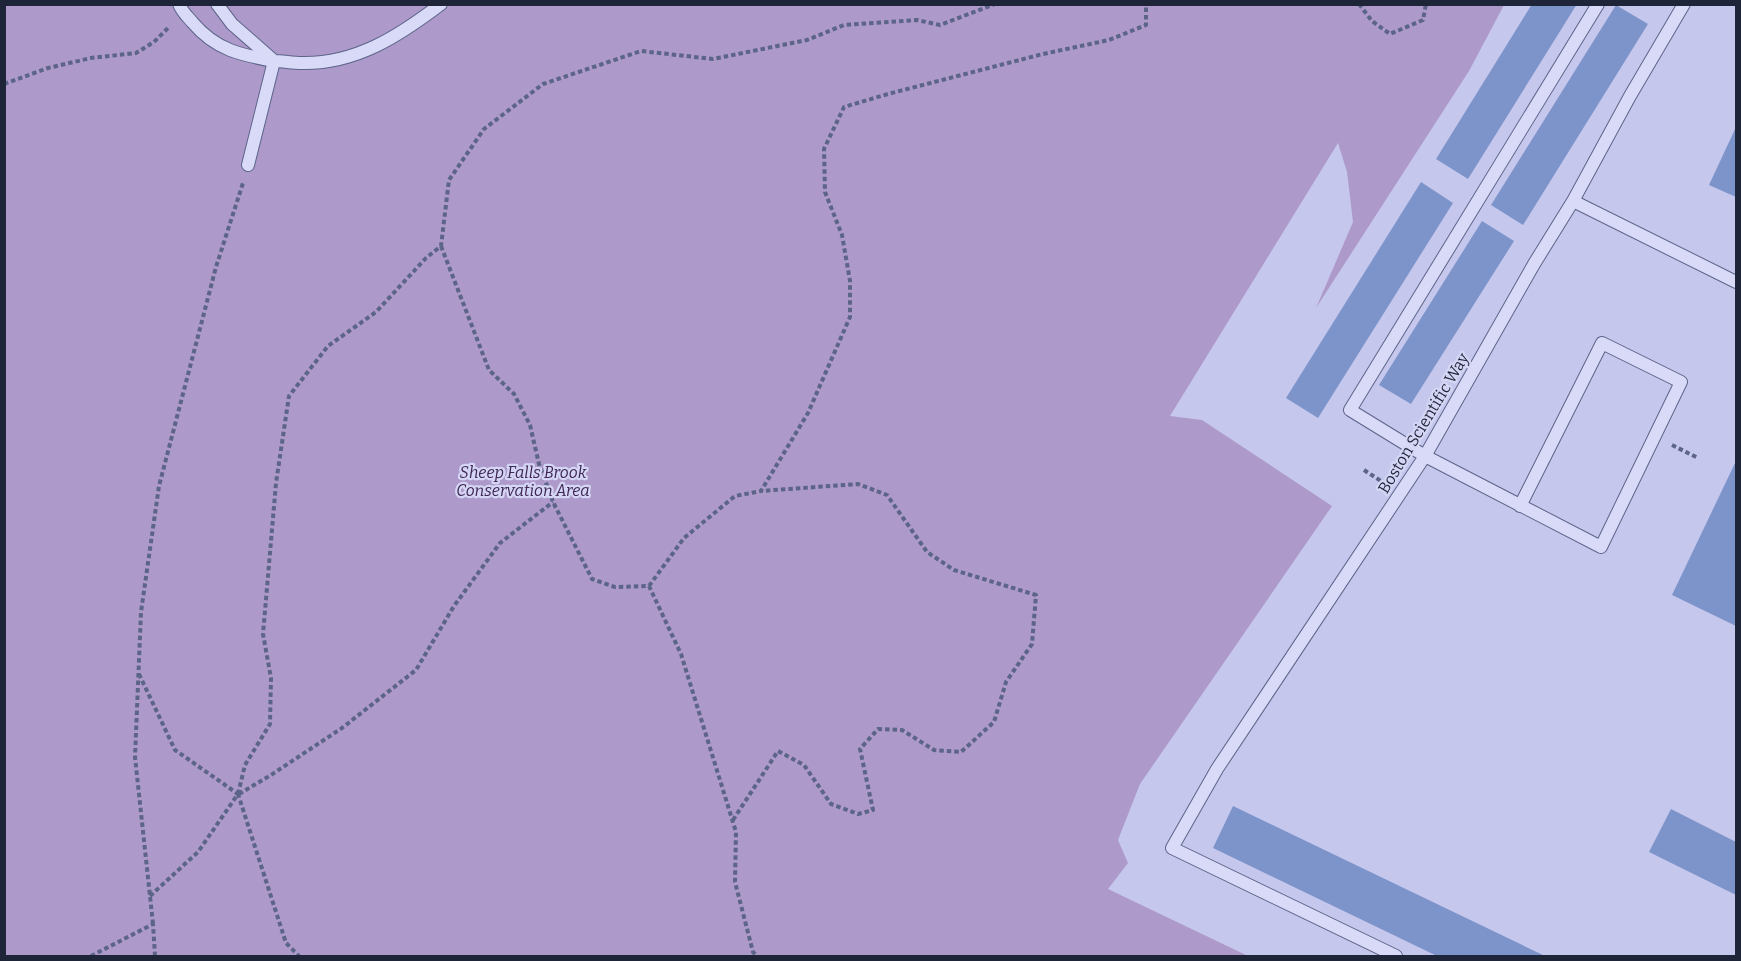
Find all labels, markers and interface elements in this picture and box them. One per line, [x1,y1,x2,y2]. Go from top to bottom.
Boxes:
street label: Boston Scientific Way [1374,349,1473,497]
park label: Sheep Falls Brook Conservation Area [456,463,590,500]

